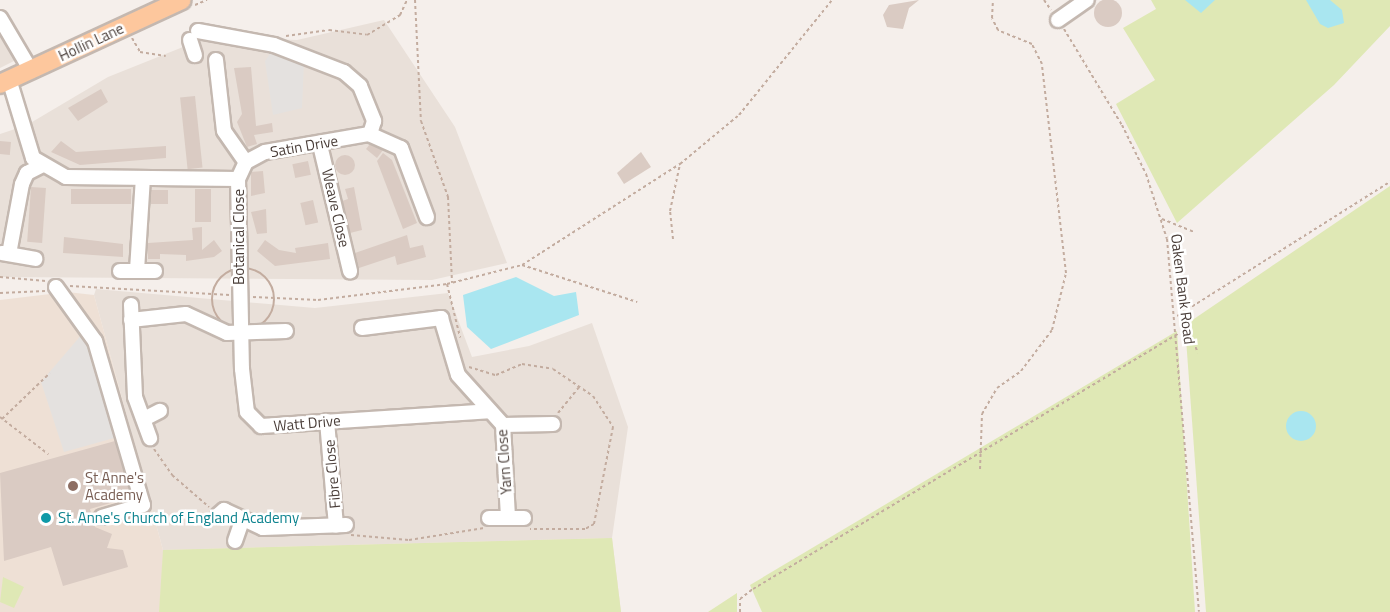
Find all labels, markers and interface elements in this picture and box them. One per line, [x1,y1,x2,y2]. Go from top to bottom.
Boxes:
street label: Hollin Lane [56,19,126,65]
street label: Satin Drive [269,131,339,161]
street label: Weave Close [318,167,354,249]
street label: Botanical Close [230,189,248,285]
street label: Oaken Bank Road [1167,233,1199,345]
street label: Watt Drive [273,411,341,435]
street label: Yarn Close [493,429,515,495]
street label: Fibre Close [320,439,344,509]
place label: St Anne's Academy [85,468,144,503]
marker: St Anne's Academy [66,479,80,493]
place label: St. Anne's Church of England Academy [58,509,299,527]
marker: St. Anne's Church of England Academy [39,511,53,525]

